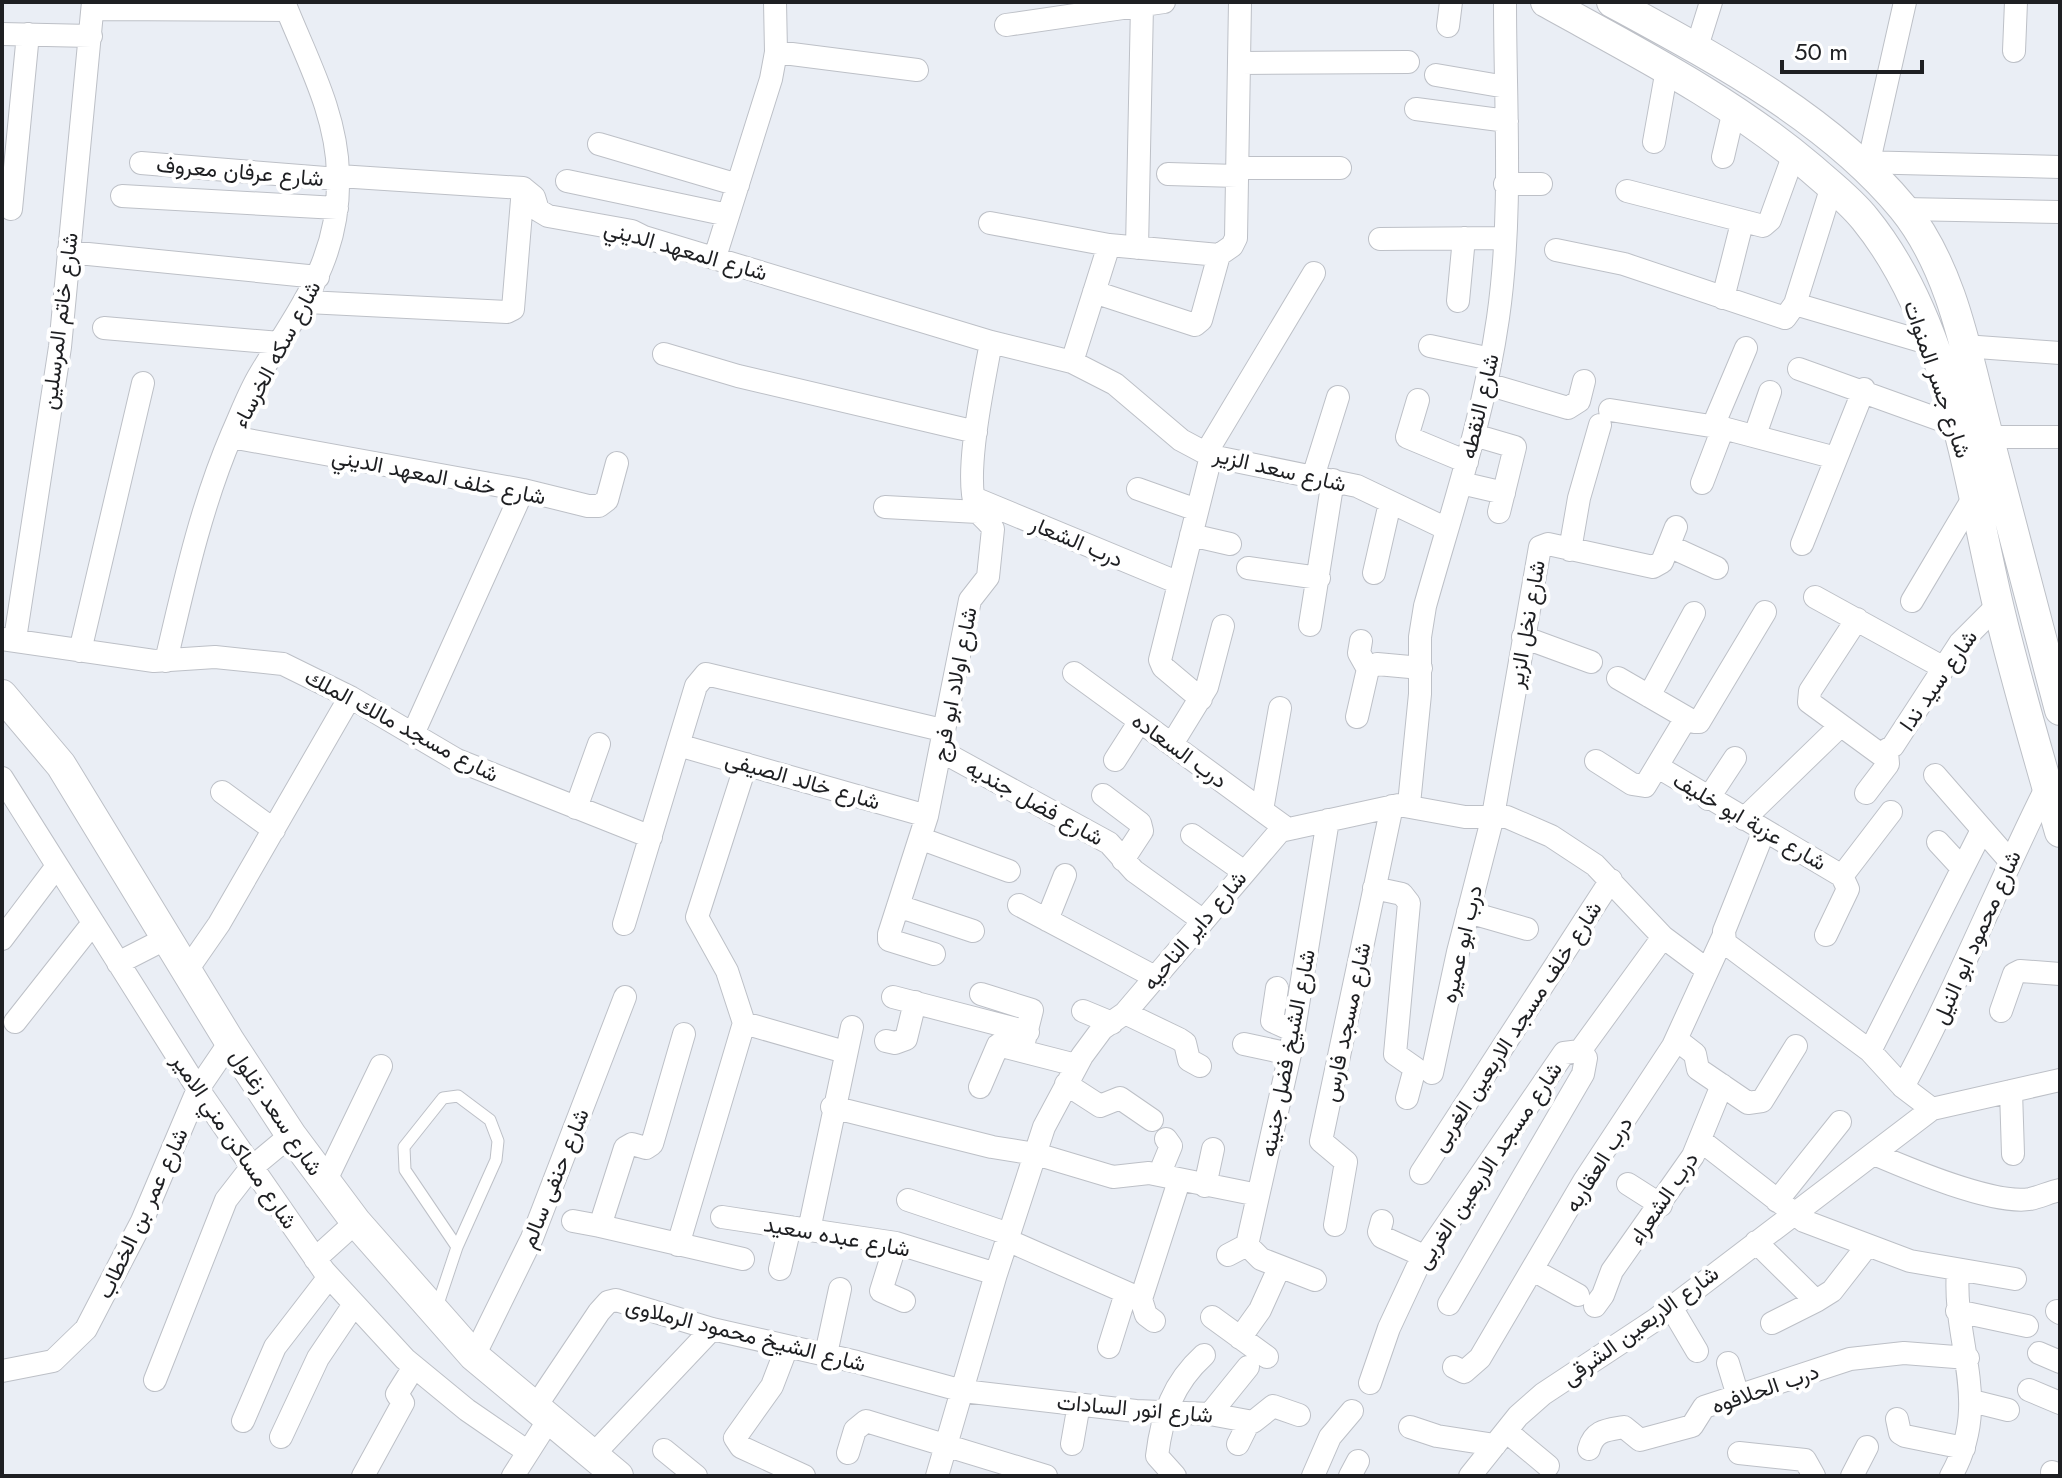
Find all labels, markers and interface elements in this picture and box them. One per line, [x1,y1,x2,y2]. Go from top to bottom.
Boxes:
scale bar [1782,24,1922,74]
text: 50 m [1794,34,1848,69]
street label: شارع عرفان معروف [155,148,325,194]
street label: شارع المعهد الديني [600,211,771,291]
street label: شارع خاتم المرسلين [32,231,86,411]
street label: شارع سكه الخرساء [224,275,328,433]
street label: شارع جسر المنوات [1896,296,1980,462]
street label: شارع النقطه [1451,350,1507,462]
street label: شارع سعد الزير [1210,438,1349,500]
street label: شارع خلف المعهد الديني [329,440,549,515]
street label: درب الشعار [1025,507,1128,575]
street label: شارع نخل الزير [1499,557,1553,692]
street label: شارع اولاد ابو فرج [923,604,985,764]
street label: شارع سيد ندا [1891,623,1985,737]
street label: شارع مسجد مالك الملك [299,660,505,790]
street label: درب السعاده [1126,704,1234,796]
street label: شارع خالد الصيفى [722,743,884,817]
street label: شارع فضل جنديه [960,751,1110,853]
street label: شارع عزبة ابو خليف [1667,764,1833,878]
street label: شارع محمود ابو النيل [1923,845,2029,1029]
street label: شارع داير الناحيه [1134,863,1254,997]
street label: درب ابو عميره [1432,882,1490,1006]
street label: شارع خلف مسجد الاربعين الغربى [1423,894,1609,1158]
street label: شارع مسجد فارس [1314,939,1378,1105]
street label: شارع الشيخ فضل جنينه [1251,946,1323,1160]
street label: شارع سعد زغلول [223,1042,331,1182]
street label: شارع مساكن مني الامير [161,1046,306,1237]
street label: شارع مسجد الاربعين الغربى [1406,1055,1570,1275]
street label: شارع حنفى سالم [511,1103,597,1253]
street label: درب العقاربه [1556,1110,1640,1218]
street label: شارع عمر بن الخطاب [88,1122,196,1304]
street label: درب الشعراء [1620,1145,1706,1251]
street label: شارع عبده سعيد [761,1207,913,1265]
street label: شارع الاربعين الشرقى [1555,1257,1725,1393]
street label: شارع الشيخ محمود الرملاوى [623,1289,869,1379]
street label: درب الحلافوه [1707,1355,1823,1421]
street label: شارع انور السادات [1056,1385,1214,1431]

